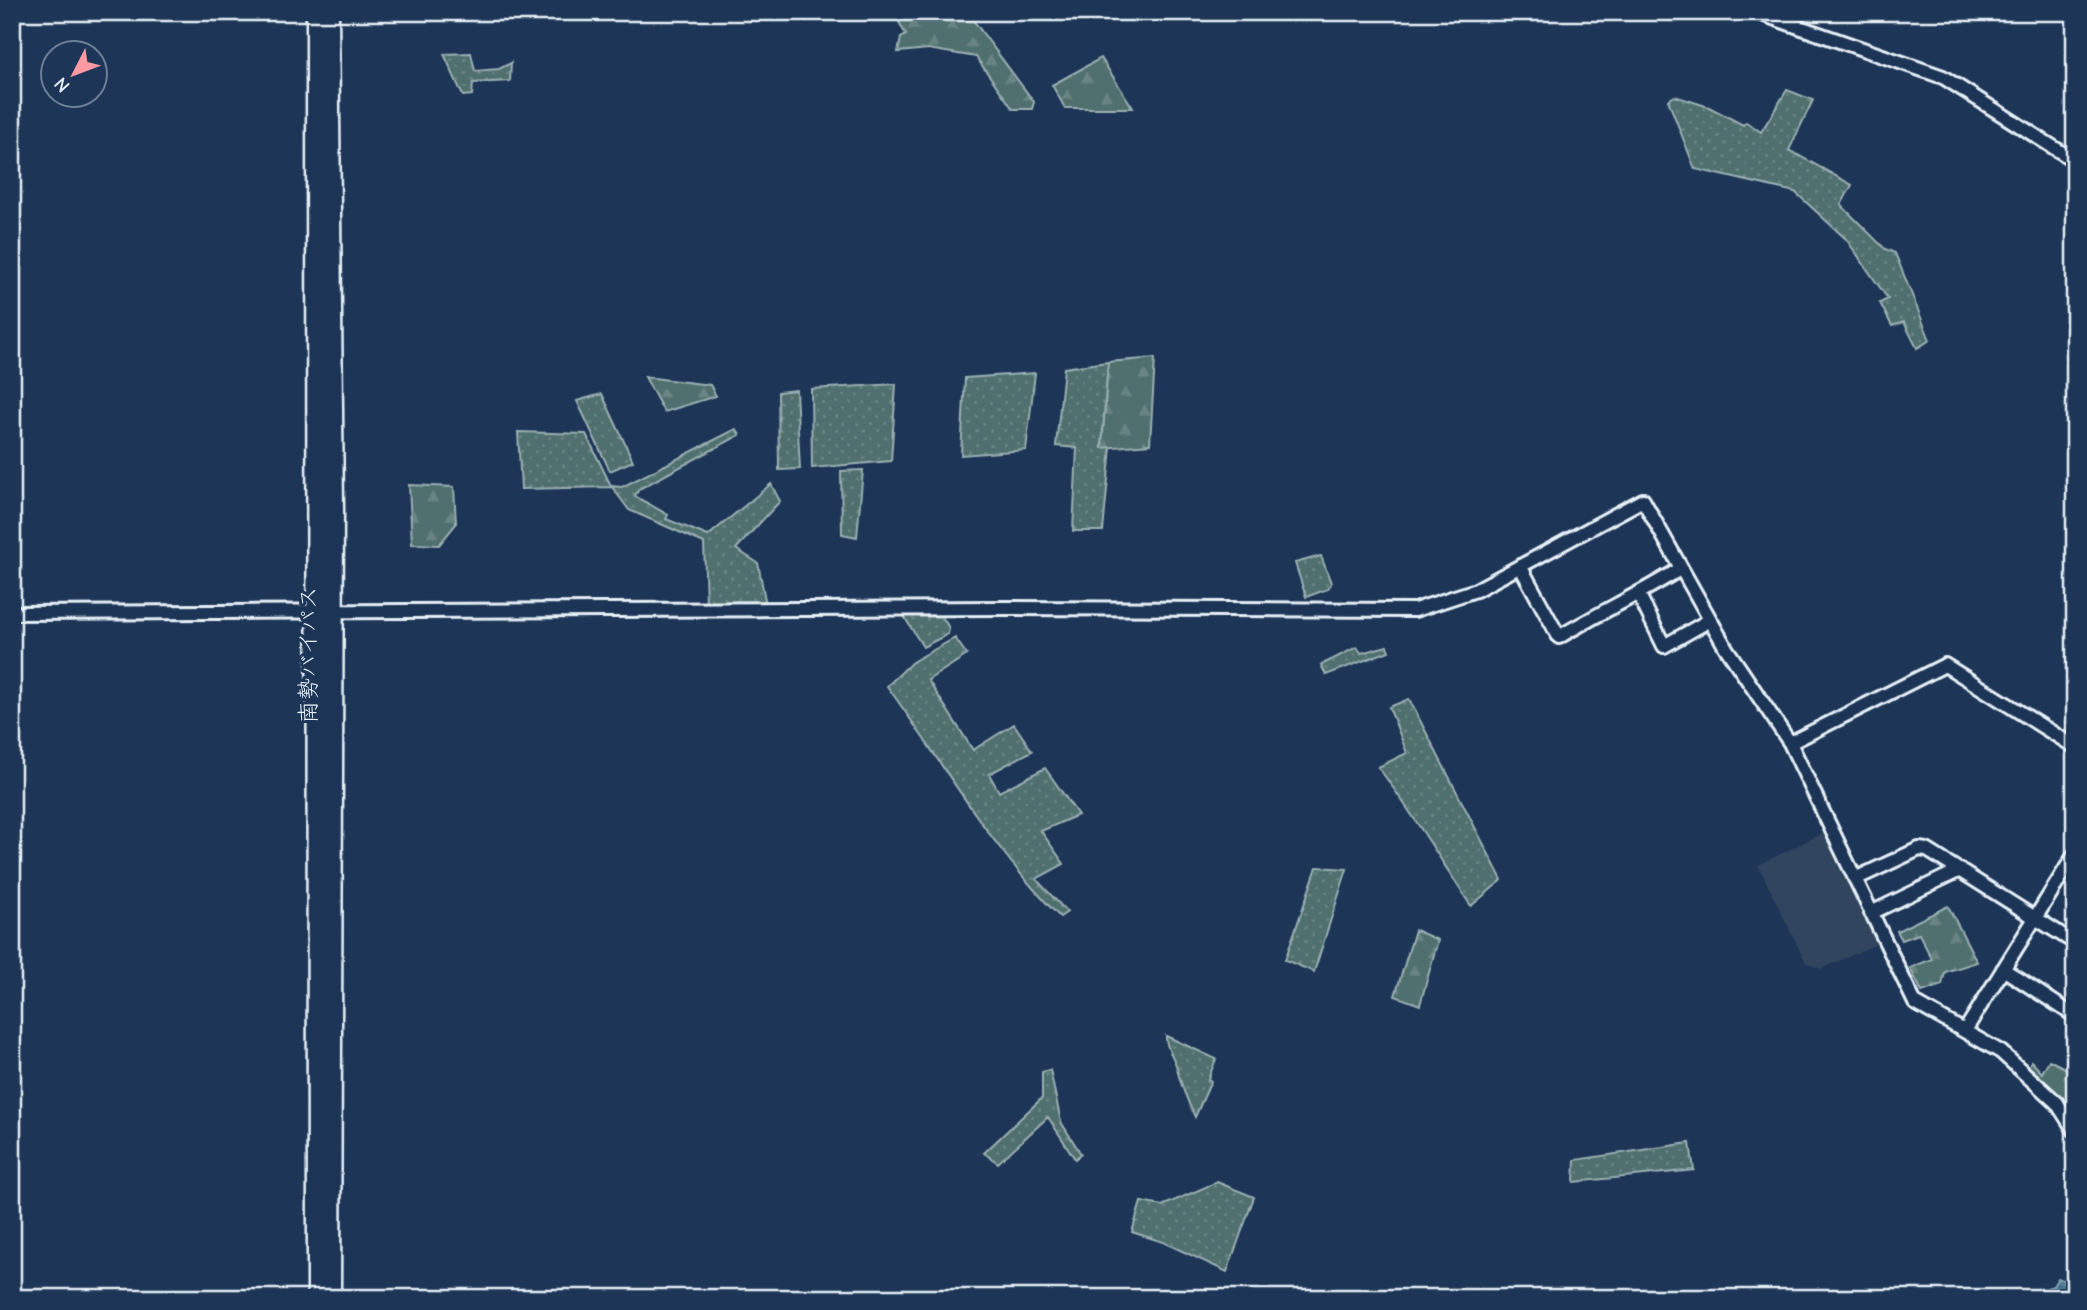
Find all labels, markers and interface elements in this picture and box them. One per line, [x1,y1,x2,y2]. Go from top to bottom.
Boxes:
north arrow [38,38,108,108]
text: N [50,73,74,97]
street label: 南勢バイパス [295,586,322,724]

